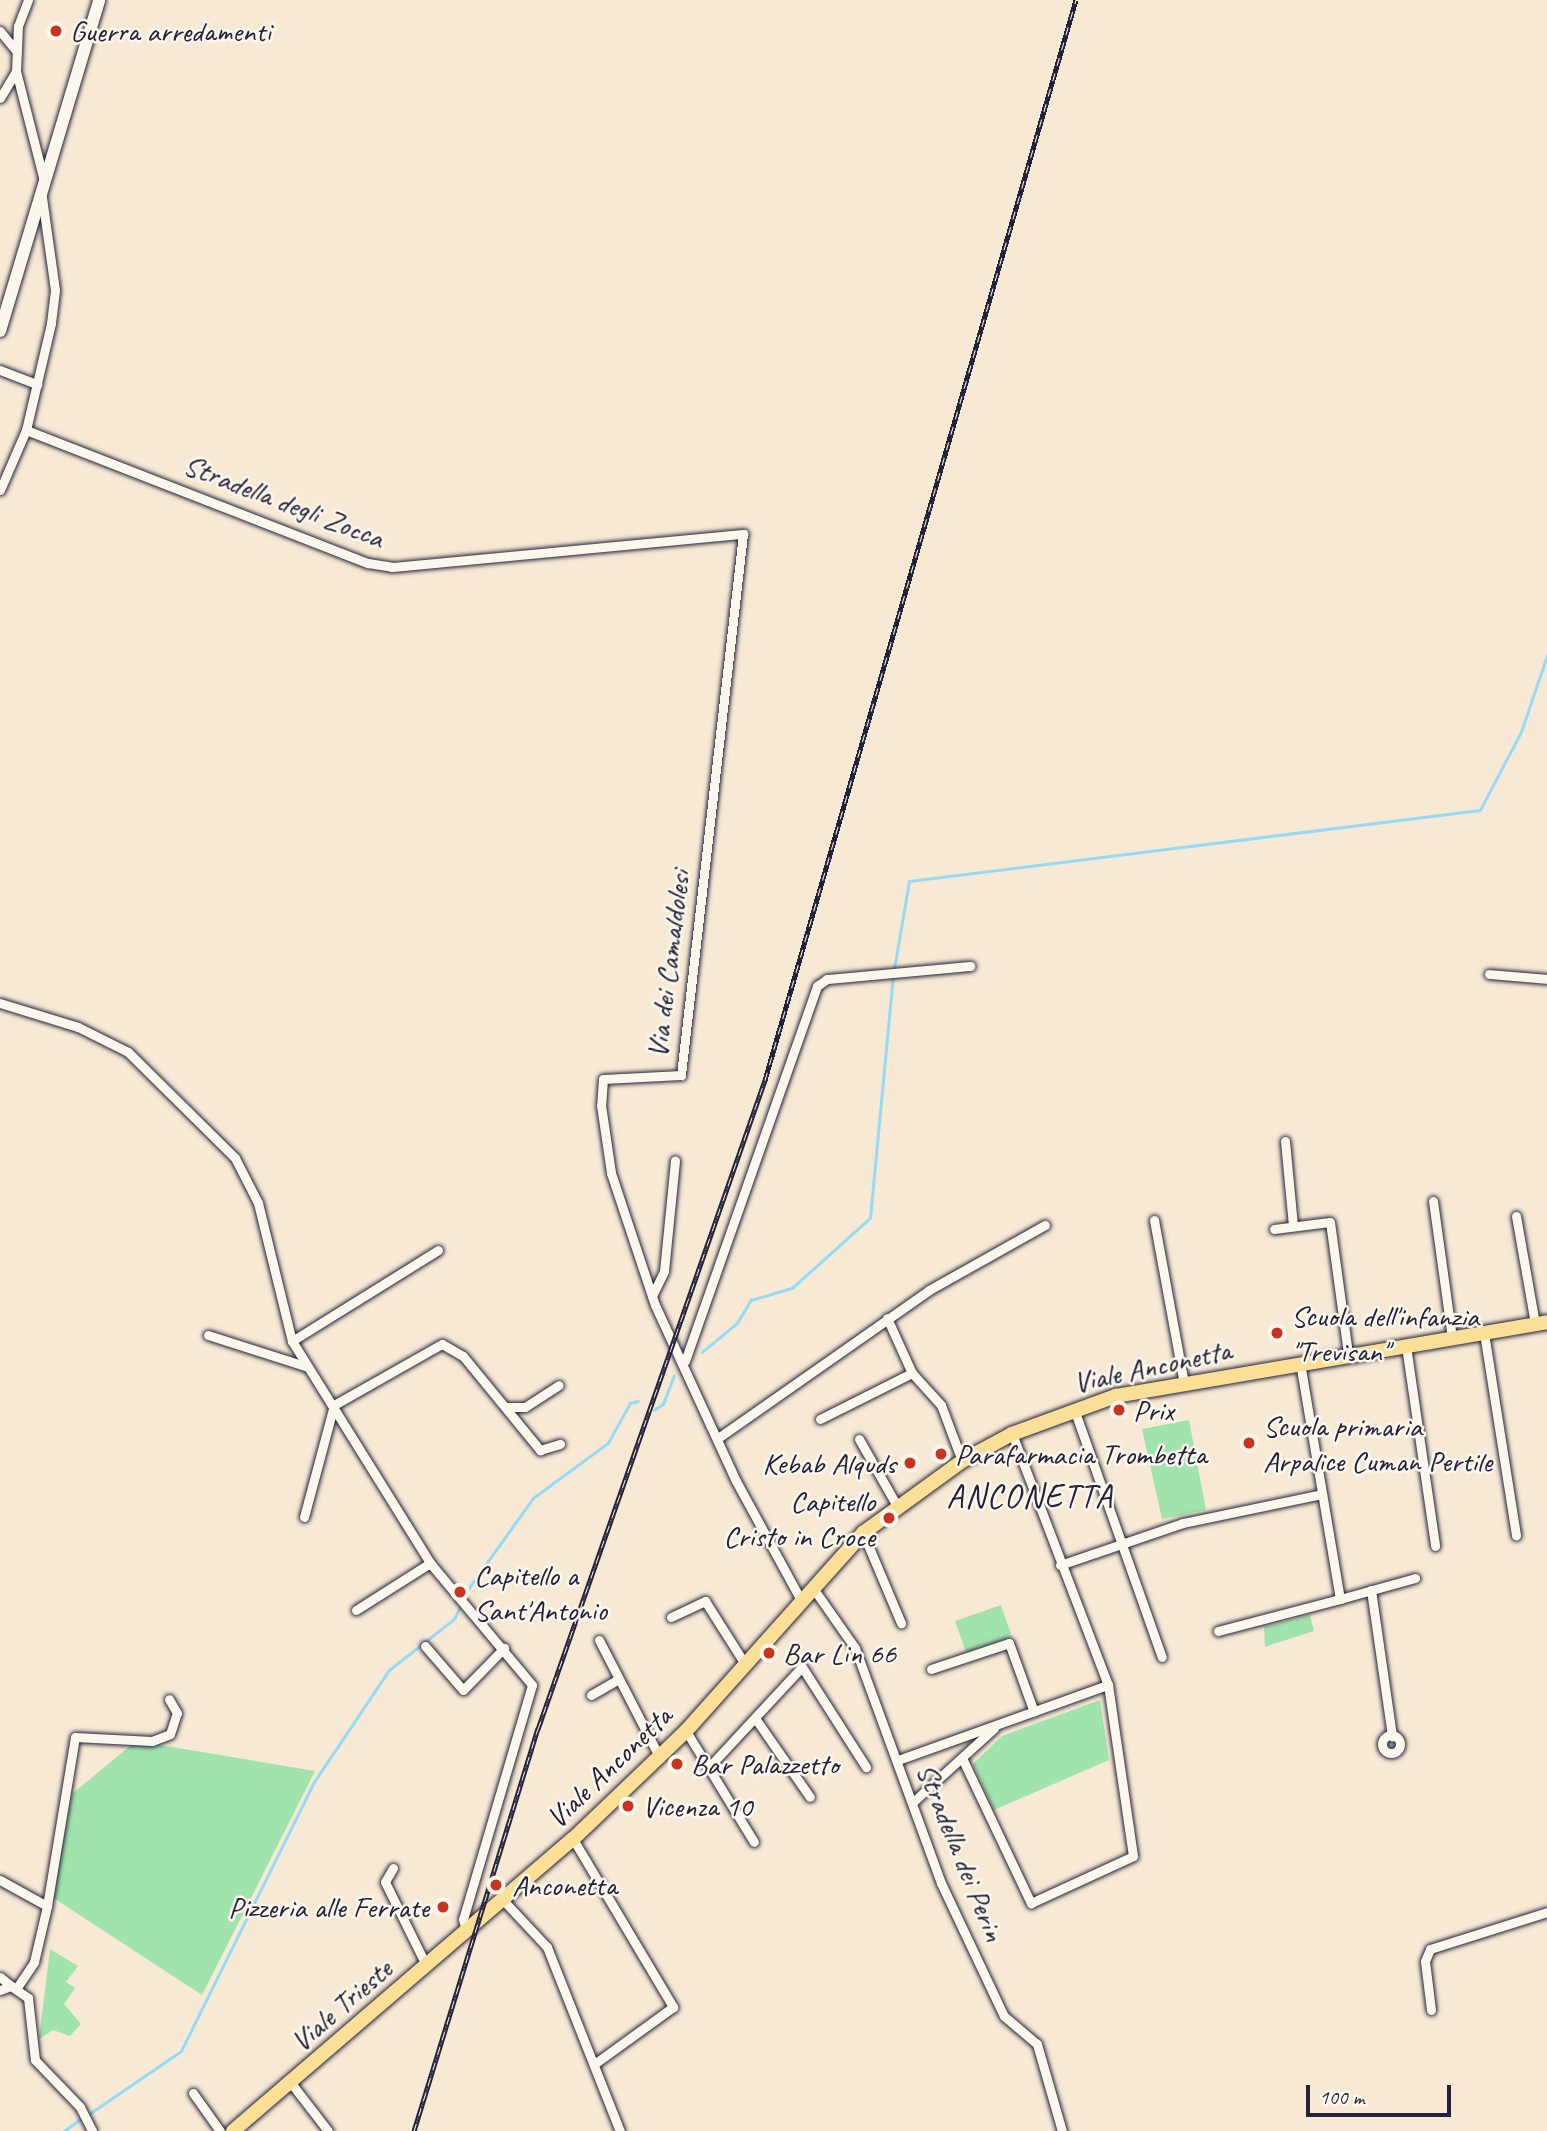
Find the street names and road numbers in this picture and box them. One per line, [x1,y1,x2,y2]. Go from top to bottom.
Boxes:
street label: Stradella degli Zocca [180,447,388,555]
street label: Via dei Camaldolesi [639,868,697,1060]
street label: Viale Anconetta [1070,1332,1234,1400]
street label: Viale Anconetta [539,1699,679,1835]
street label: Stradella dei Perin [909,1758,1013,1946]
street label: Viale Trieste [283,1951,399,2059]

